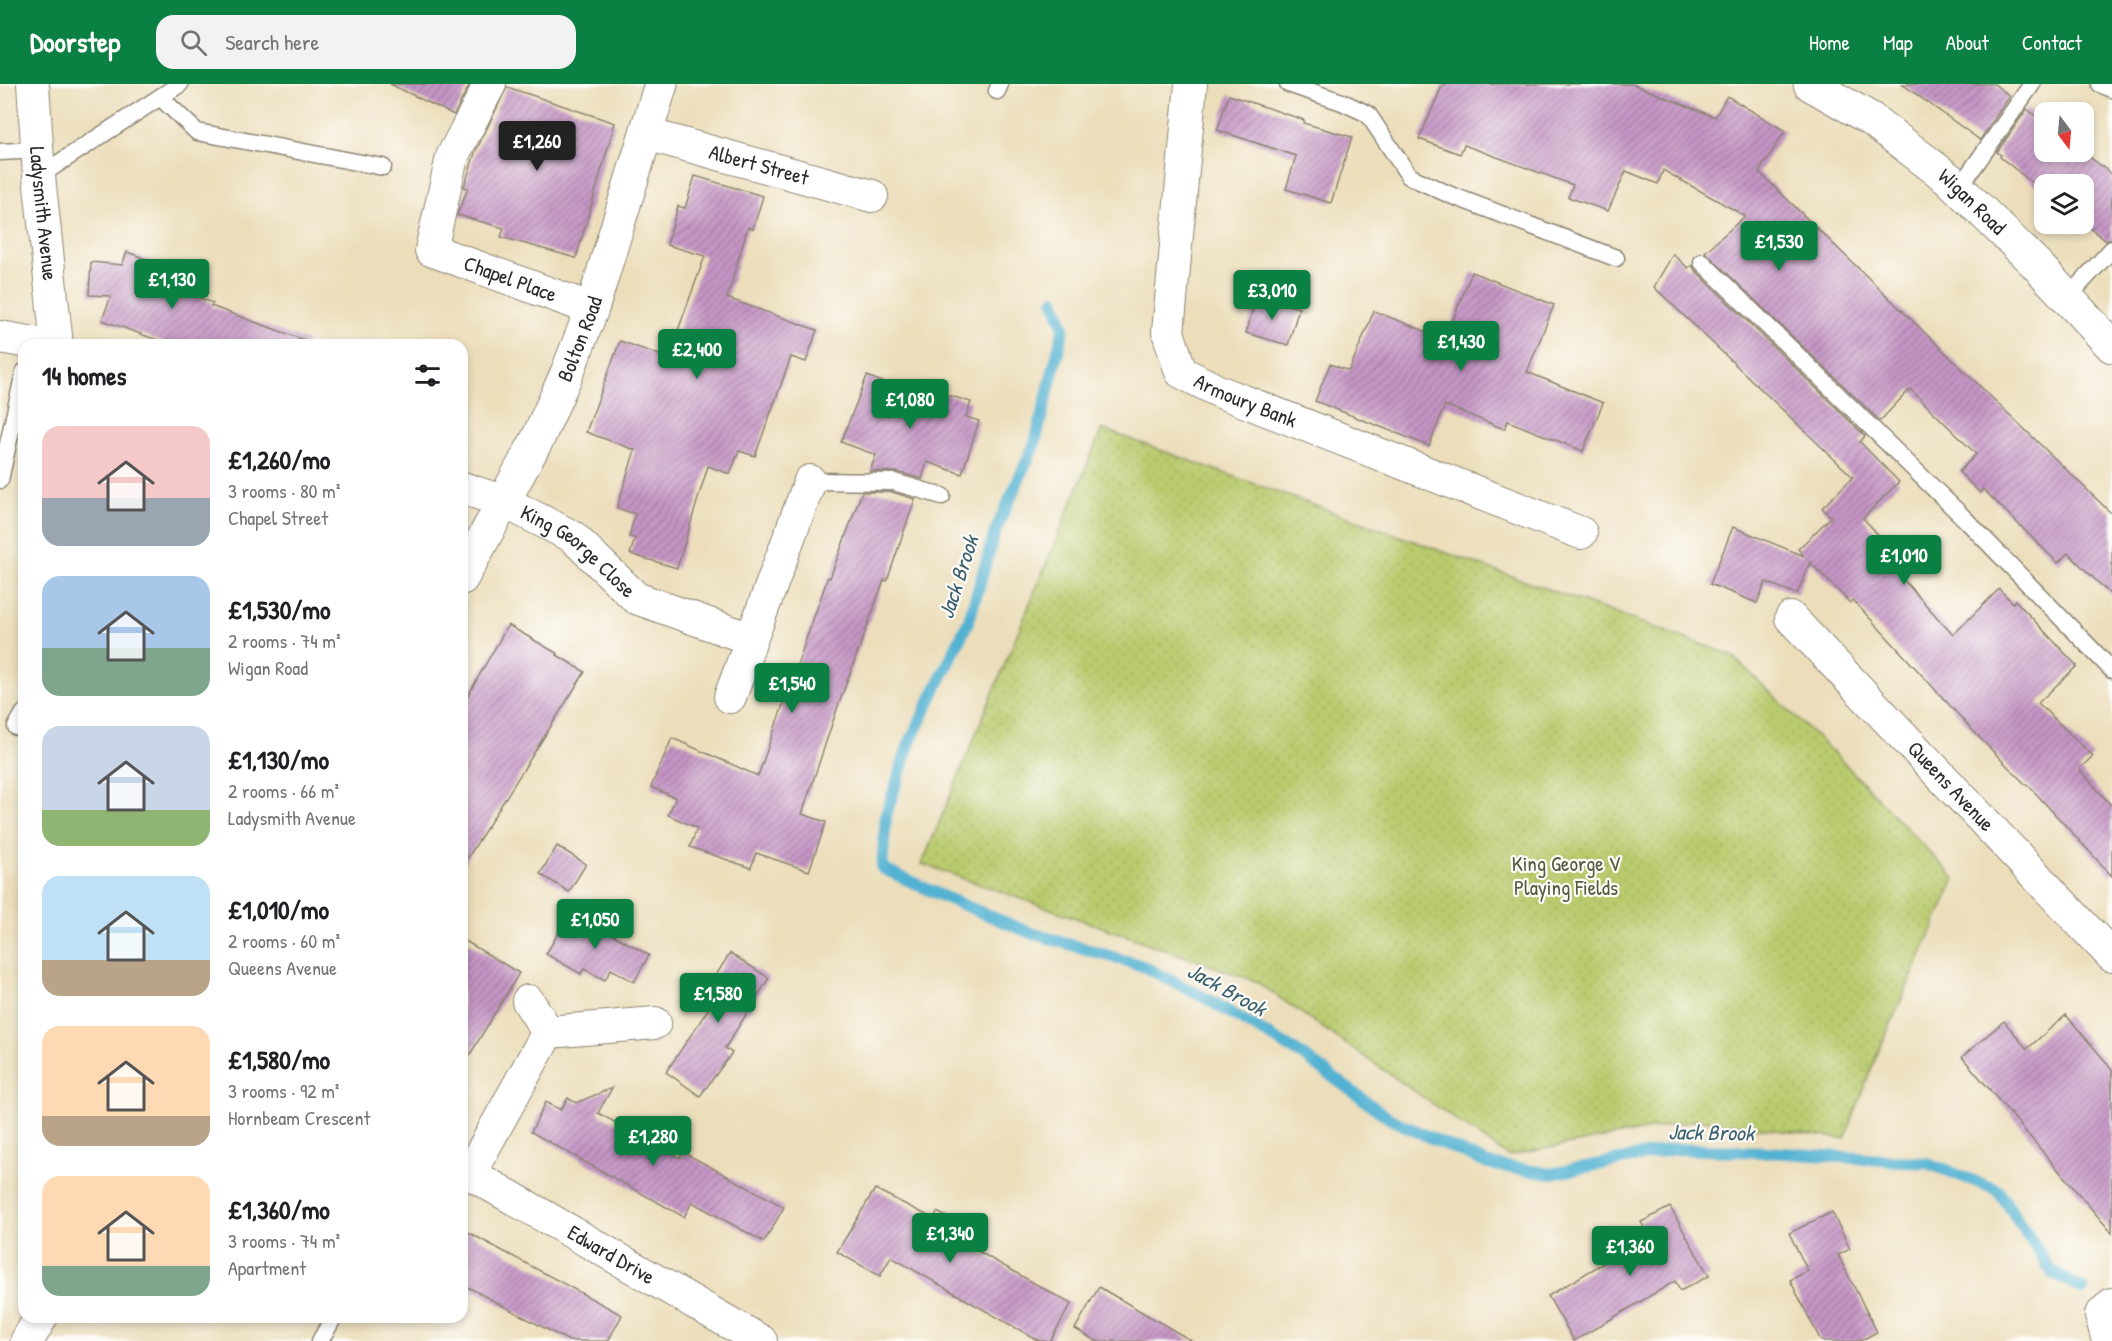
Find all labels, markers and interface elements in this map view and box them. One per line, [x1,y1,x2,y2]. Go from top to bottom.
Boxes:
search box [156,15,576,69]
text: Doorstep [30,23,120,61]
icon: search [177,26,210,59]
text: Search here [225,27,319,57]
text: Home [1809,28,1850,57]
text: Map [1883,28,1913,57]
text: About [1946,28,1989,57]
text: Contact [2022,28,2082,57]
north arrow [2034,102,2094,162]
map controls [2034,102,2094,234]
pin: £1,260 [488,121,586,172]
text: £1,260 [513,127,561,154]
street label: Albert Street [706,137,813,192]
street label: Ladysmith Avenue [23,146,65,282]
street label: Wigan Road [1933,161,2013,241]
button: layers [2034,174,2094,234]
pin: £1,530 [1730,221,1828,272]
text: £1,530 [1755,227,1803,254]
street label: Chapel Place [460,248,561,309]
pin: £1,130 [123,259,221,310]
text: £1,130 [148,265,196,292]
pin: £3,010 [1223,270,1321,321]
text: £3,010 [1247,276,1297,303]
street label: Bolton Road [550,293,609,386]
pin: £1,430 [1412,321,1510,372]
text: £1,430 [1437,327,1485,354]
pin: £2,400 [648,329,746,380]
text: £2,400 [672,335,722,362]
text: 14 homes [42,358,127,393]
icon: filters [411,359,444,392]
street label: Armoury Bank [1189,366,1301,435]
pin: £1,080 [861,379,959,430]
text: £1,080 [886,385,934,412]
text: £1,260/mo [228,442,330,477]
icon: home [90,450,162,522]
text: 3 rooms · 80 m² [228,477,340,504]
street label: King George Close [516,497,642,604]
text: Chapel Street [228,504,328,531]
water label: Jack Brook [930,530,986,623]
pin: £1,010 [1855,535,1953,586]
text: £1,010 [1880,541,1928,568]
text: £1,530/mo [228,592,330,627]
icon: home [90,600,162,672]
text: 2 rooms · 74 m² [228,627,340,654]
text: Wigan Road [228,654,308,681]
pin: £1,540 [743,663,841,714]
text: £1,540 [768,669,816,696]
street label: Queens Avenue [1901,734,2001,837]
text: £1,130/mo [228,742,329,777]
icon: home [90,750,162,822]
text: 2 rooms · 66 m² [228,777,339,804]
text: Ladysmith Avenue [228,804,356,831]
park label: King George V Playing Fields [1512,849,1621,902]
text: £1,010/mo [228,892,329,927]
pin: £1,050 [546,899,644,950]
icon: home [90,900,162,972]
text: £1,050 [571,905,619,932]
text: 2 rooms · 60 m² [228,927,340,954]
text: Queens Avenue [228,954,337,981]
water label: Jack Brook [1182,955,1274,1024]
pin: £1,580 [669,973,767,1024]
text: £1,580 [694,979,742,1006]
text: £1,580/mo [228,1042,330,1077]
icon: home [90,1050,162,1122]
text: 3 rooms · 92 m² [228,1077,339,1104]
text: Hornbeam Crescent [228,1104,370,1131]
pin: £1,280 [604,1116,702,1167]
water label: Jack Brook [1668,1116,1756,1148]
text: £1,280 [628,1122,678,1149]
text: £1,360/mo [228,1192,330,1227]
icon: home [90,1200,162,1272]
pin: £1,340 [901,1213,999,1264]
street label: Edward Drive [562,1218,660,1291]
text: £1,340 [926,1219,974,1246]
pin: £1,360 [1581,1226,1679,1277]
text: 3 rooms · 74 m² [228,1227,340,1254]
text: £1,360 [1606,1232,1654,1259]
text: Apartment [228,1254,306,1281]

